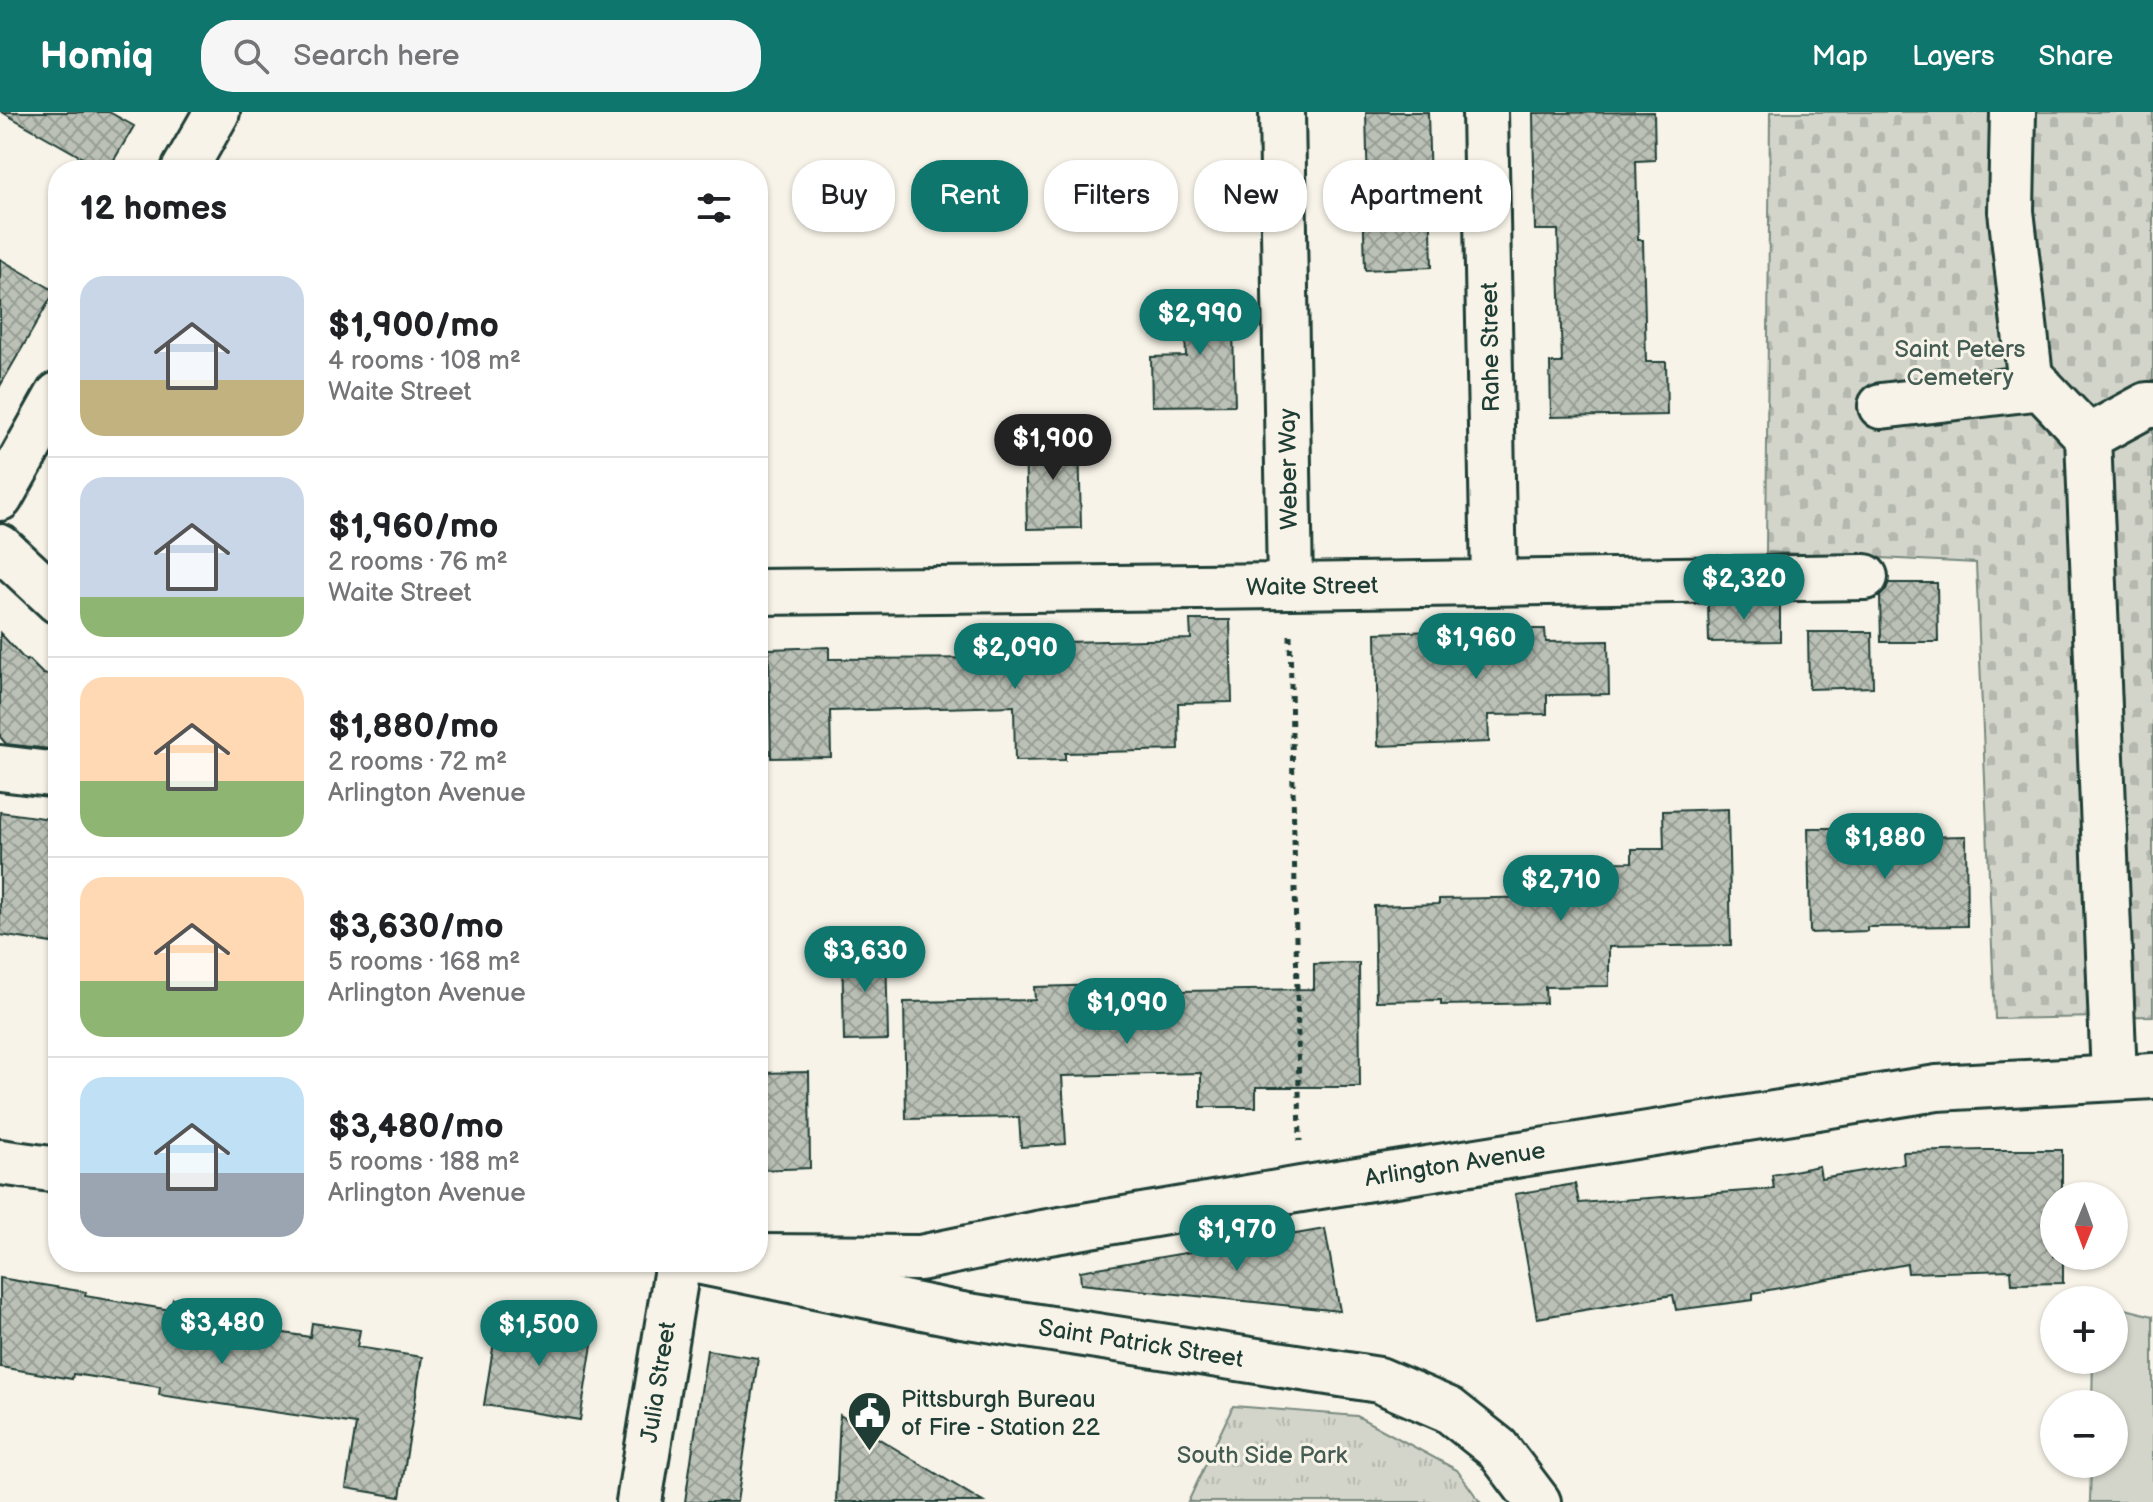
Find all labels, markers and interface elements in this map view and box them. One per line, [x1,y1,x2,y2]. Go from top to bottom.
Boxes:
search box [201,20,761,92]
text: Homiq [40,34,153,79]
icon: search [229,34,273,78]
text: Search here [293,38,460,74]
text: Map [1812,40,1868,73]
text: Layers [1912,40,1995,73]
text: Share [2039,40,2113,73]
chip: Buy [792,160,895,232]
chip: Rent [911,160,1028,232]
chip: Filters [1044,160,1178,232]
chip: New [1194,160,1307,232]
chip: Apartment [1323,160,1511,232]
icon: filters [692,186,736,230]
text: 12 homes [80,188,227,229]
street label: Rahe Street [1475,281,1506,412]
pin: $2,990 [1135,289,1265,357]
text: $2,990 [1157,299,1243,330]
text: $1,900/mo [328,305,499,346]
icon: home [144,308,240,404]
park label: Saint Peters Cemetery [1895,335,2026,392]
text: 4 rooms · 108 m² [328,346,521,377]
text: Waite Street [328,377,472,408]
street label: Weber Way [1273,408,1304,530]
pin: $1,900 [988,414,1118,482]
text: $1,900 [1012,424,1094,455]
text: $1,960/mo [328,506,498,547]
icon: home [144,509,240,605]
text: 2 rooms · 76 m² [328,547,508,578]
pin: $2,320 [1679,554,1809,622]
text: $2,320 [1702,564,1786,595]
street label: Waite Street [1246,571,1379,602]
text: Waite Street [328,578,472,609]
pin: $1,960 [1411,613,1541,681]
pin: $2,090 [950,623,1080,691]
text: $1,960 [1435,623,1517,654]
text: $2,090 [972,633,1058,664]
text: $1,880/mo [328,706,499,747]
icon: home [144,709,240,805]
text: 2 rooms · 72 m² [328,747,507,778]
text: Arlington Avenue [328,778,526,809]
pin: $1,880 [1820,813,1950,881]
text: $1,880 [1844,823,1926,854]
pin: $2,710 [1496,855,1626,923]
text: $2,710 [1521,865,1601,896]
text: $3,630/mo [328,906,504,947]
icon: home [144,909,240,1005]
pin: $3,630 [800,926,930,994]
text: $3,630 [822,936,908,967]
text: 5 rooms · 168 m² [328,947,521,978]
text: Arlington Avenue [328,978,526,1009]
pin: $1,090 [1062,978,1192,1046]
text: $1,090 [1086,988,1168,1019]
text: $3,480/mo [328,1106,504,1147]
icon: home [144,1109,240,1205]
street label: Arlington Avenue [1363,1136,1547,1193]
text: 5 rooms · 188 m² [328,1147,520,1178]
text: Arlington Avenue [328,1178,526,1209]
north arrow [2040,1182,2128,1270]
map controls [2040,1182,2128,1478]
pin: $1,970 [1172,1205,1302,1273]
text: $1,970 [1197,1215,1277,1246]
button: + [2040,1286,2128,1374]
pin: $3,480 [157,1298,287,1366]
pin: $1,500 [474,1300,604,1368]
text: $3,480 [179,1308,265,1339]
text: $1,500 [498,1310,580,1341]
street label: Saint Patrick Street [1036,1313,1246,1374]
street label: Julia Street [635,1319,682,1445]
place label: Pittsburgh Bureau of Fire - Station 22 [901,1385,1100,1442]
public building icon: Pittsburgh Bureau of Fire - Station 22 [846,1389,894,1452]
button: − [2040,1390,2128,1478]
park label: South Side Park [1177,1441,1348,1470]

